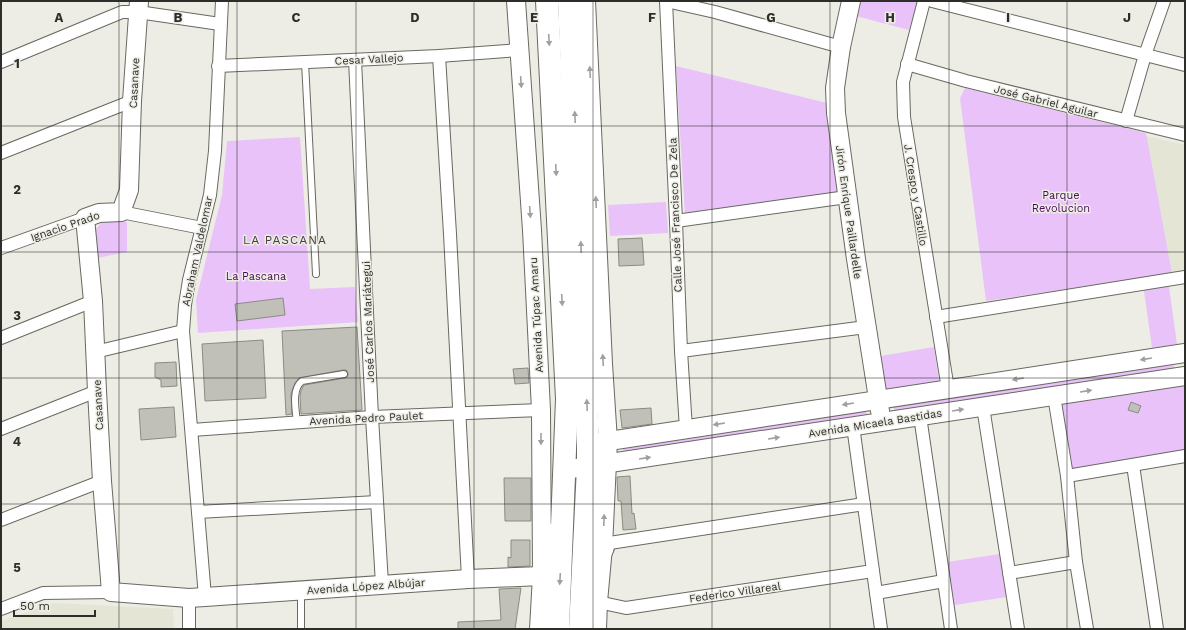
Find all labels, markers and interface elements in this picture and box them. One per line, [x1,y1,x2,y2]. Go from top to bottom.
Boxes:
text: A [55,10,64,25]
text: B [174,10,183,25]
text: C [292,10,301,25]
text: D [410,10,420,25]
text: E [530,10,538,25]
text: F [648,10,656,25]
text: G [766,10,776,25]
text: H [885,10,895,25]
text: I [1006,10,1010,25]
text: J [1123,10,1131,25]
one-way arrow [546,34,553,46]
street label: Cesar Vallejo [334,51,404,68]
text: 1 [14,56,20,71]
street label: Casanave [127,57,142,109]
one-way arrow [587,66,593,79]
one-way arrow [518,76,525,88]
street label: José Gabriel Aguilar [993,82,1100,121]
one-way arrow [572,110,578,123]
street label: Calle José Francisco De Zela [666,137,685,292]
street label: J. Crespo y Castillo [901,143,930,247]
street label: Jirón Enrique Paillardelle [833,144,864,280]
one-way arrow [552,164,559,176]
text: 2 [13,182,21,197]
park label: Parque Revolucion [1032,189,1090,215]
street label: Abraham Valdelomar [179,194,216,307]
one-way arrow [593,195,599,208]
one-way arrow [527,205,534,218]
street label: Ignacio Prado [29,209,101,244]
district label: LA PASCANA [243,233,327,247]
one-way arrow [577,241,584,253]
street label: Avenida Túpac Amaru [527,257,546,373]
street label: José Carlos Mariátegui [360,261,377,383]
park label: La Pascana [226,270,286,283]
one-way arrow [559,294,566,306]
text: 3 [13,308,21,323]
one-way arrow [599,354,606,366]
one-way arrow [1140,356,1153,362]
one-way arrow [1012,376,1024,382]
street label: Casanave [91,379,106,431]
one-way arrow [1080,388,1092,394]
one-way arrow [584,398,590,411]
one-way arrow [842,401,854,407]
street label: Avenida Micaela Bastidas [807,406,943,440]
one-way arrow [952,407,964,413]
street label: Avenida Pedro Paulet [309,409,424,428]
one-way arrow [713,421,725,427]
one-way arrow [538,433,544,446]
text: 4 [13,434,22,449]
one-way arrow [768,435,780,441]
one-way arrow [639,455,651,461]
one-way arrow [601,514,608,526]
text: 5 [13,560,21,575]
one-way arrow [556,573,563,585]
street label: Avenida López Albújar [306,576,426,597]
street label: Federico Villareal [688,580,782,605]
scale bar [14,592,95,618]
text: 50 m [20,599,50,613]

